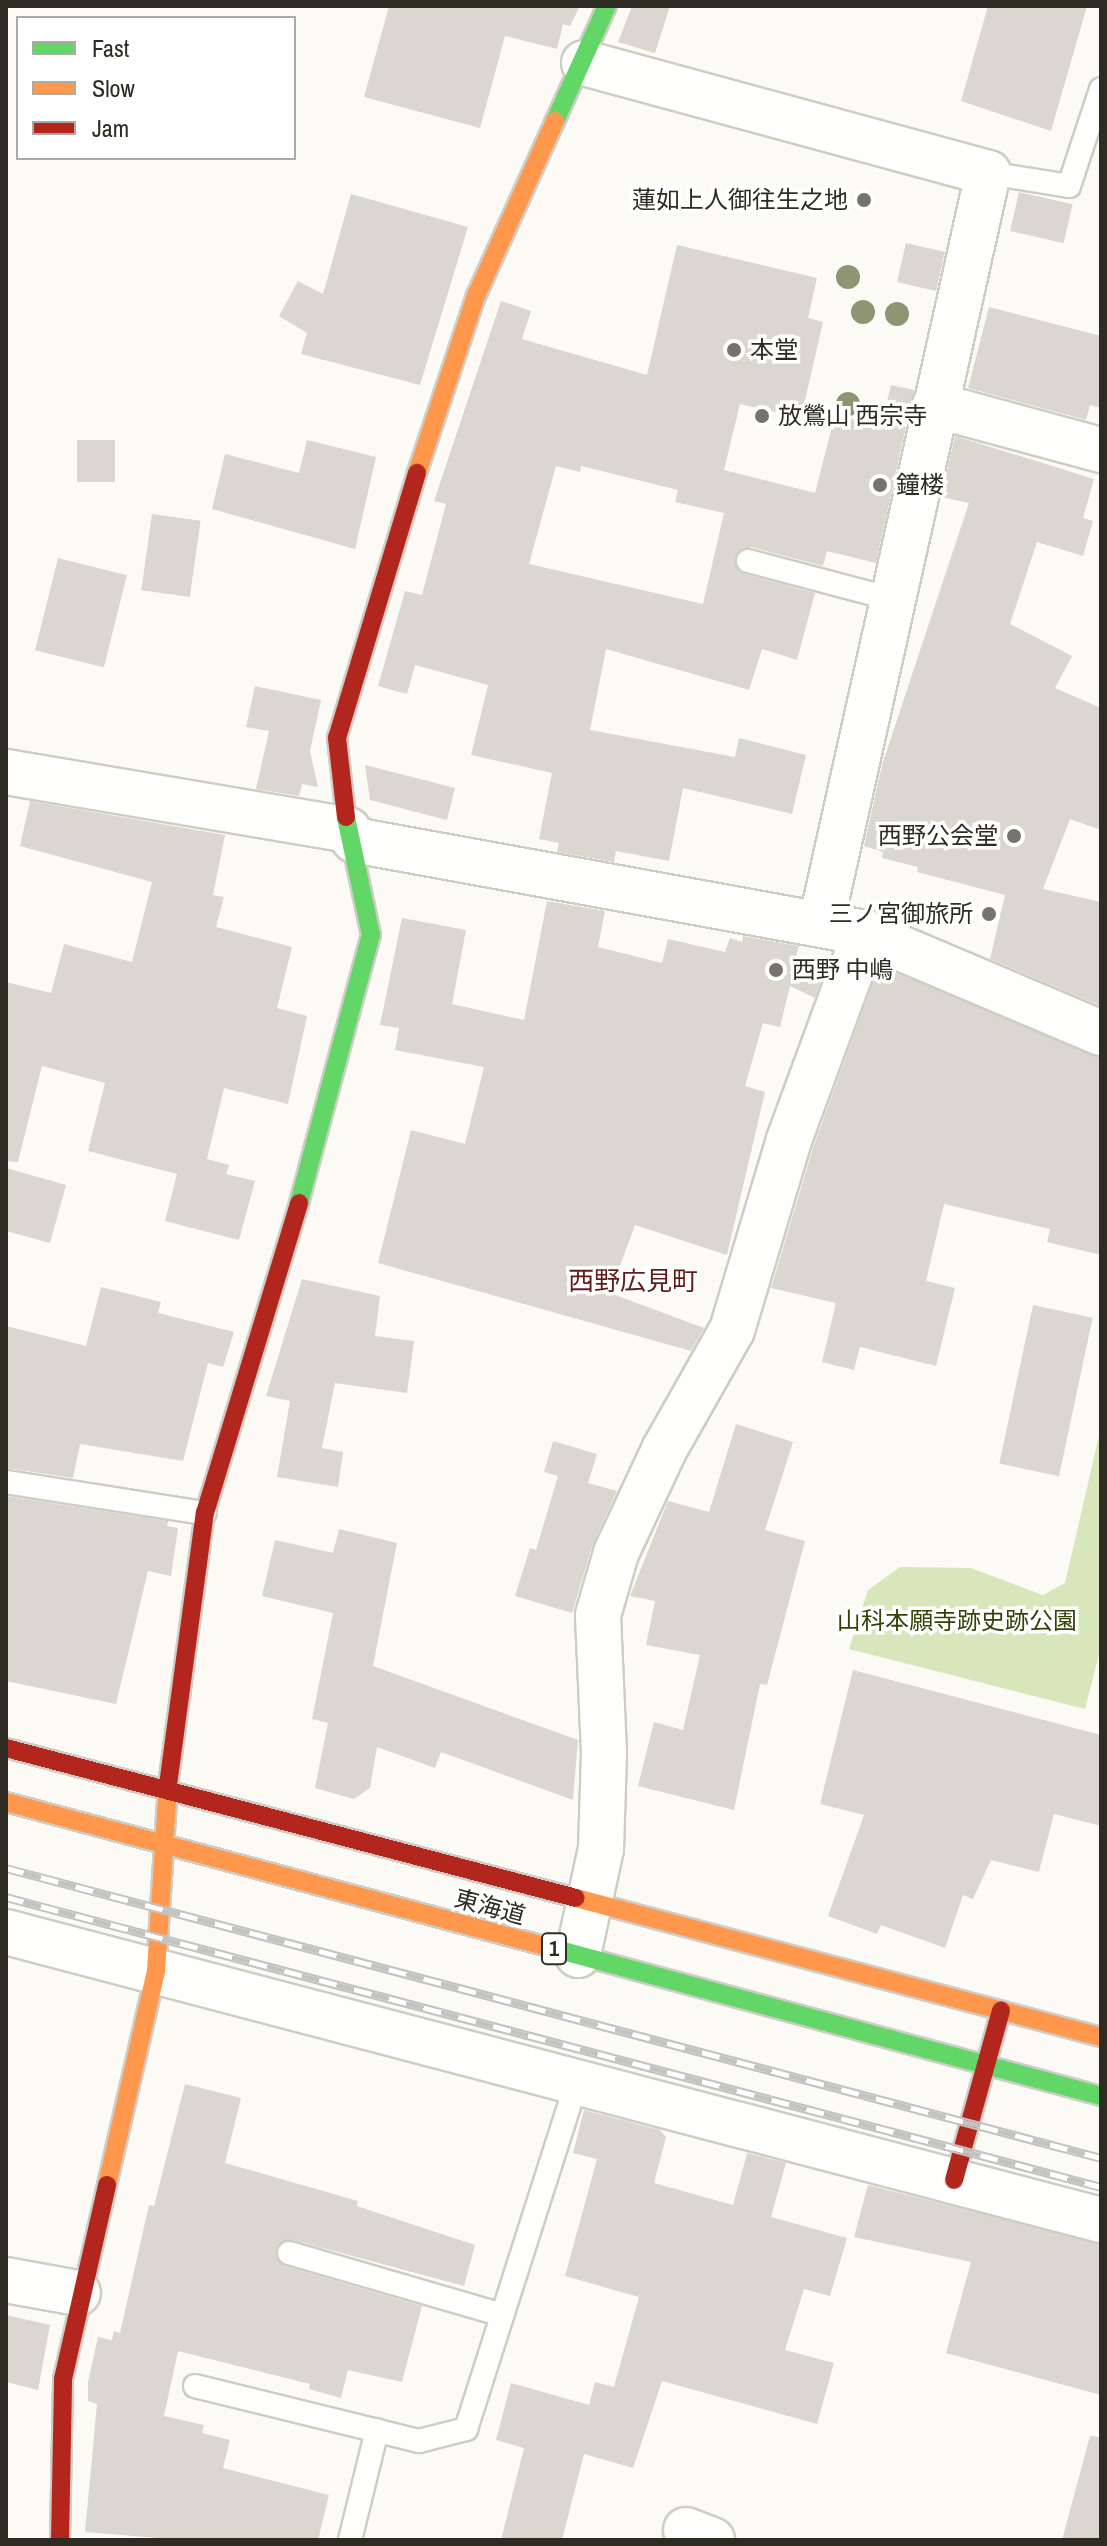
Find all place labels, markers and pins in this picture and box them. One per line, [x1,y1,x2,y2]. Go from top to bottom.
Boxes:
place label: 蓮如上人御往生之地 [632,186,848,214]
marker: 蓮如上人御往生之地 [855,191,873,209]
place label: 本堂 [750,336,798,364]
marker: 本堂 [725,341,743,359]
place label: 放鶯山 西宗寺 [778,402,927,430]
marker: 放鶯山 西宗寺 [753,407,771,425]
place label: 鐘楼 [896,471,944,499]
marker: 鐘楼 [871,476,889,494]
place label: 西野公会堂 [878,822,998,850]
marker: 西野公会堂 [1005,827,1023,845]
place label: 三ノ宮御旅所 [829,900,973,928]
marker: 三ノ宮御旅所 [980,905,998,923]
place label: 西野 中嶋 [792,956,893,984]
marker: 西野 中嶋 [767,961,785,979]

